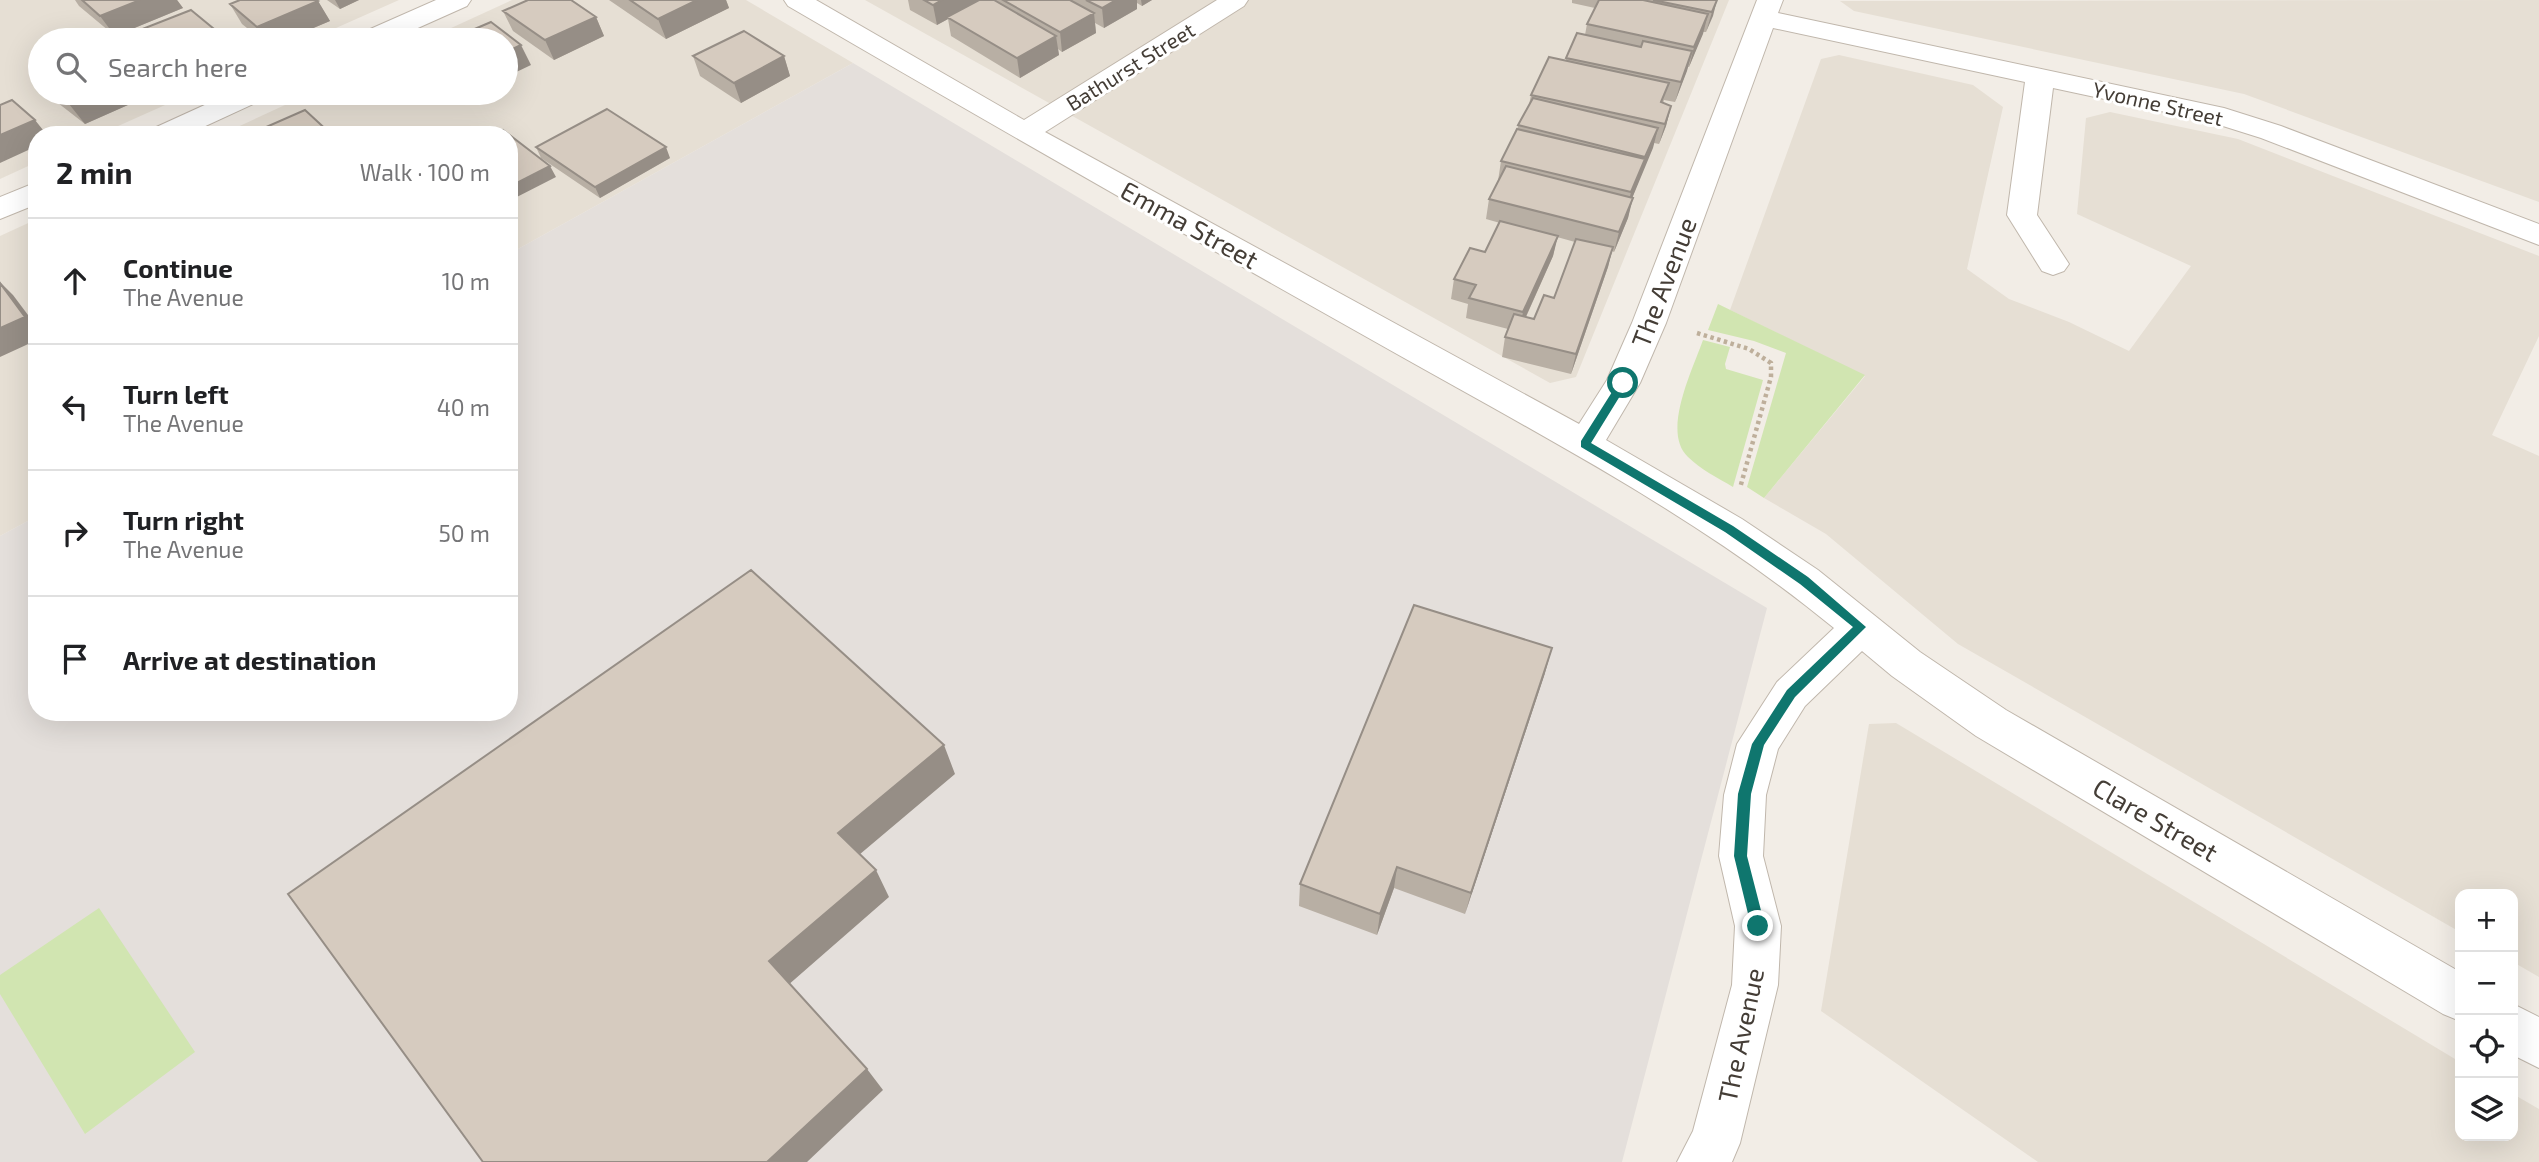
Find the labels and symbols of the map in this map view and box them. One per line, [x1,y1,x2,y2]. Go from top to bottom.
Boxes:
street label: Bathurst Street [1061,16,1199,116]
street label: Yvonne Street [2090,76,2226,130]
street label: Emma Street [1116,173,1264,275]
street label: The Avenue [1624,213,1702,351]
route start [1607,367,1638,398]
street label: Clare Street [2088,771,2224,867]
route end [1742,910,1773,941]
street label: The Avenue [1711,965,1769,1105]

